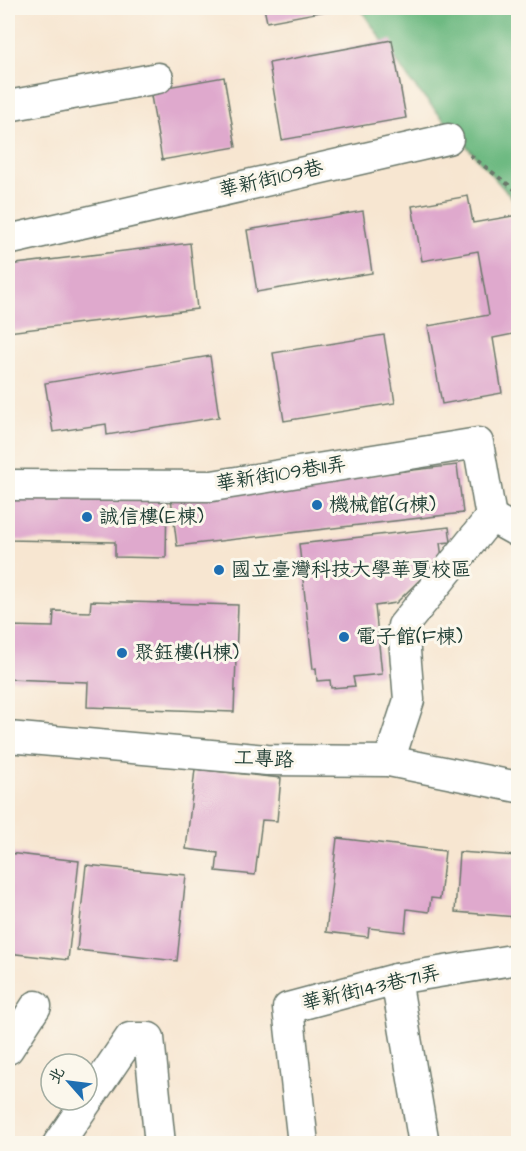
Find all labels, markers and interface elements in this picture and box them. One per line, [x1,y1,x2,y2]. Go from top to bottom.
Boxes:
street label: 華新街109巷 [216,153,327,205]
street label: 華新街109巷11弄 [214,450,348,498]
place label: 機械館(G棟) [329,491,436,519]
marker: 機械館(G棟) [310,498,324,512]
place label: 誠信樓(E棟) [99,503,204,531]
marker: 誠信樓(E棟) [80,510,94,524]
place label: 國立臺灣科技大學華夏校區 [231,556,471,584]
marker: 國立臺灣科技大學華夏校區 [212,563,226,577]
place label: 電子館(F棟) [356,623,463,651]
marker: 電子館(F棟) [337,630,351,644]
place label: 聚鈺樓(H棟) [134,639,239,667]
marker: 聚鈺樓(H棟) [115,646,129,660]
street label: 工專路 [233,743,296,775]
street label: 華新街143巷71弄 [299,958,443,1018]
north arrow [39,1052,99,1112]
text: 北 [43,1063,70,1088]

